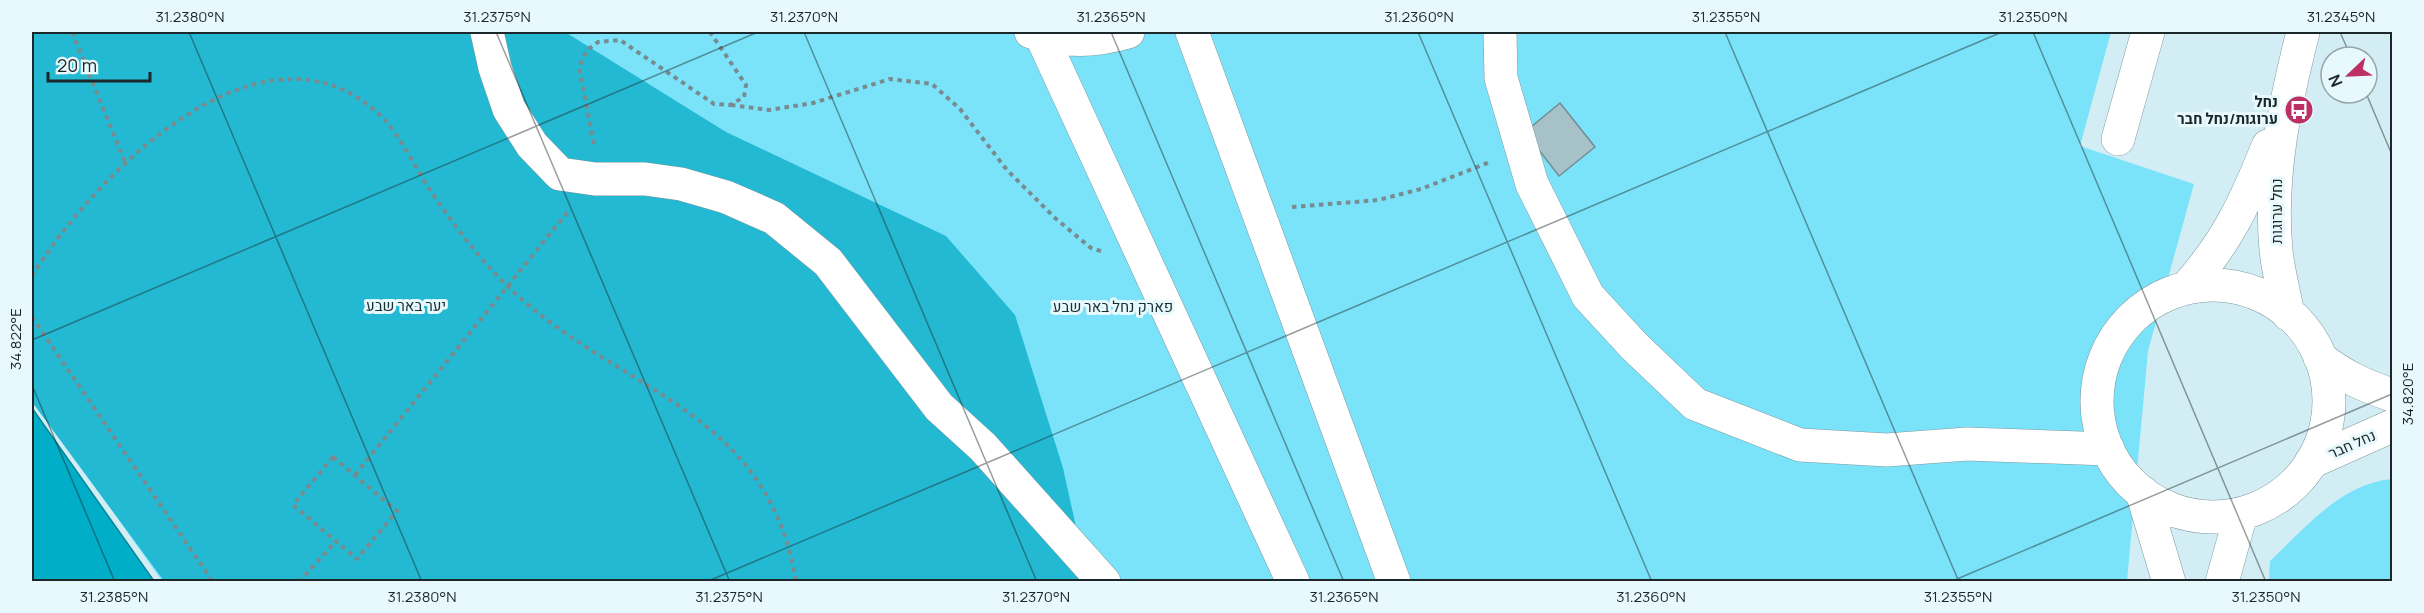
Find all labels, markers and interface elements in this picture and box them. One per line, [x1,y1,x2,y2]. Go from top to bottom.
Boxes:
text: 31.2380°N [155,6,225,27]
text: 31.2375°N [463,6,531,27]
text: 31.2370°N [770,6,838,27]
text: 31.2365°N [1076,6,1146,27]
text: 31.2360°N [1384,6,1454,27]
text: 31.2355°N [1692,6,1760,27]
text: 31.2350°N [1998,6,2068,27]
text: 31.2345°N [2307,6,2375,27]
scale bar [48,45,150,83]
north arrow [2319,45,2379,105]
text: 20 m [57,53,97,77]
text: N [2323,71,2348,90]
place label: נחל ערוגות/נחל חבר [2177,91,2278,129]
bus stop icon: נחל ערוגות/נחל חבר [2283,94,2315,126]
street label: נחל ערוגות [2266,178,2287,244]
park label: יער באר שבע [366,295,446,316]
park label: פארק נחל באר שבע [1053,296,1173,317]
text: 34.822°E [5,308,26,370]
text: 34.820°E [2397,363,2418,425]
street label: נחל חבר [2325,424,2379,464]
text: 31.2385°N [80,586,148,607]
text: 31.2380°N [387,586,457,607]
text: 31.2375°N [695,586,763,607]
text: 31.2370°N [1002,586,1070,607]
text: 31.2365°N [1309,586,1379,607]
text: 31.2360°N [1616,586,1686,607]
text: 31.2355°N [1924,586,1992,607]
text: 31.2350°N [2231,586,2301,607]

